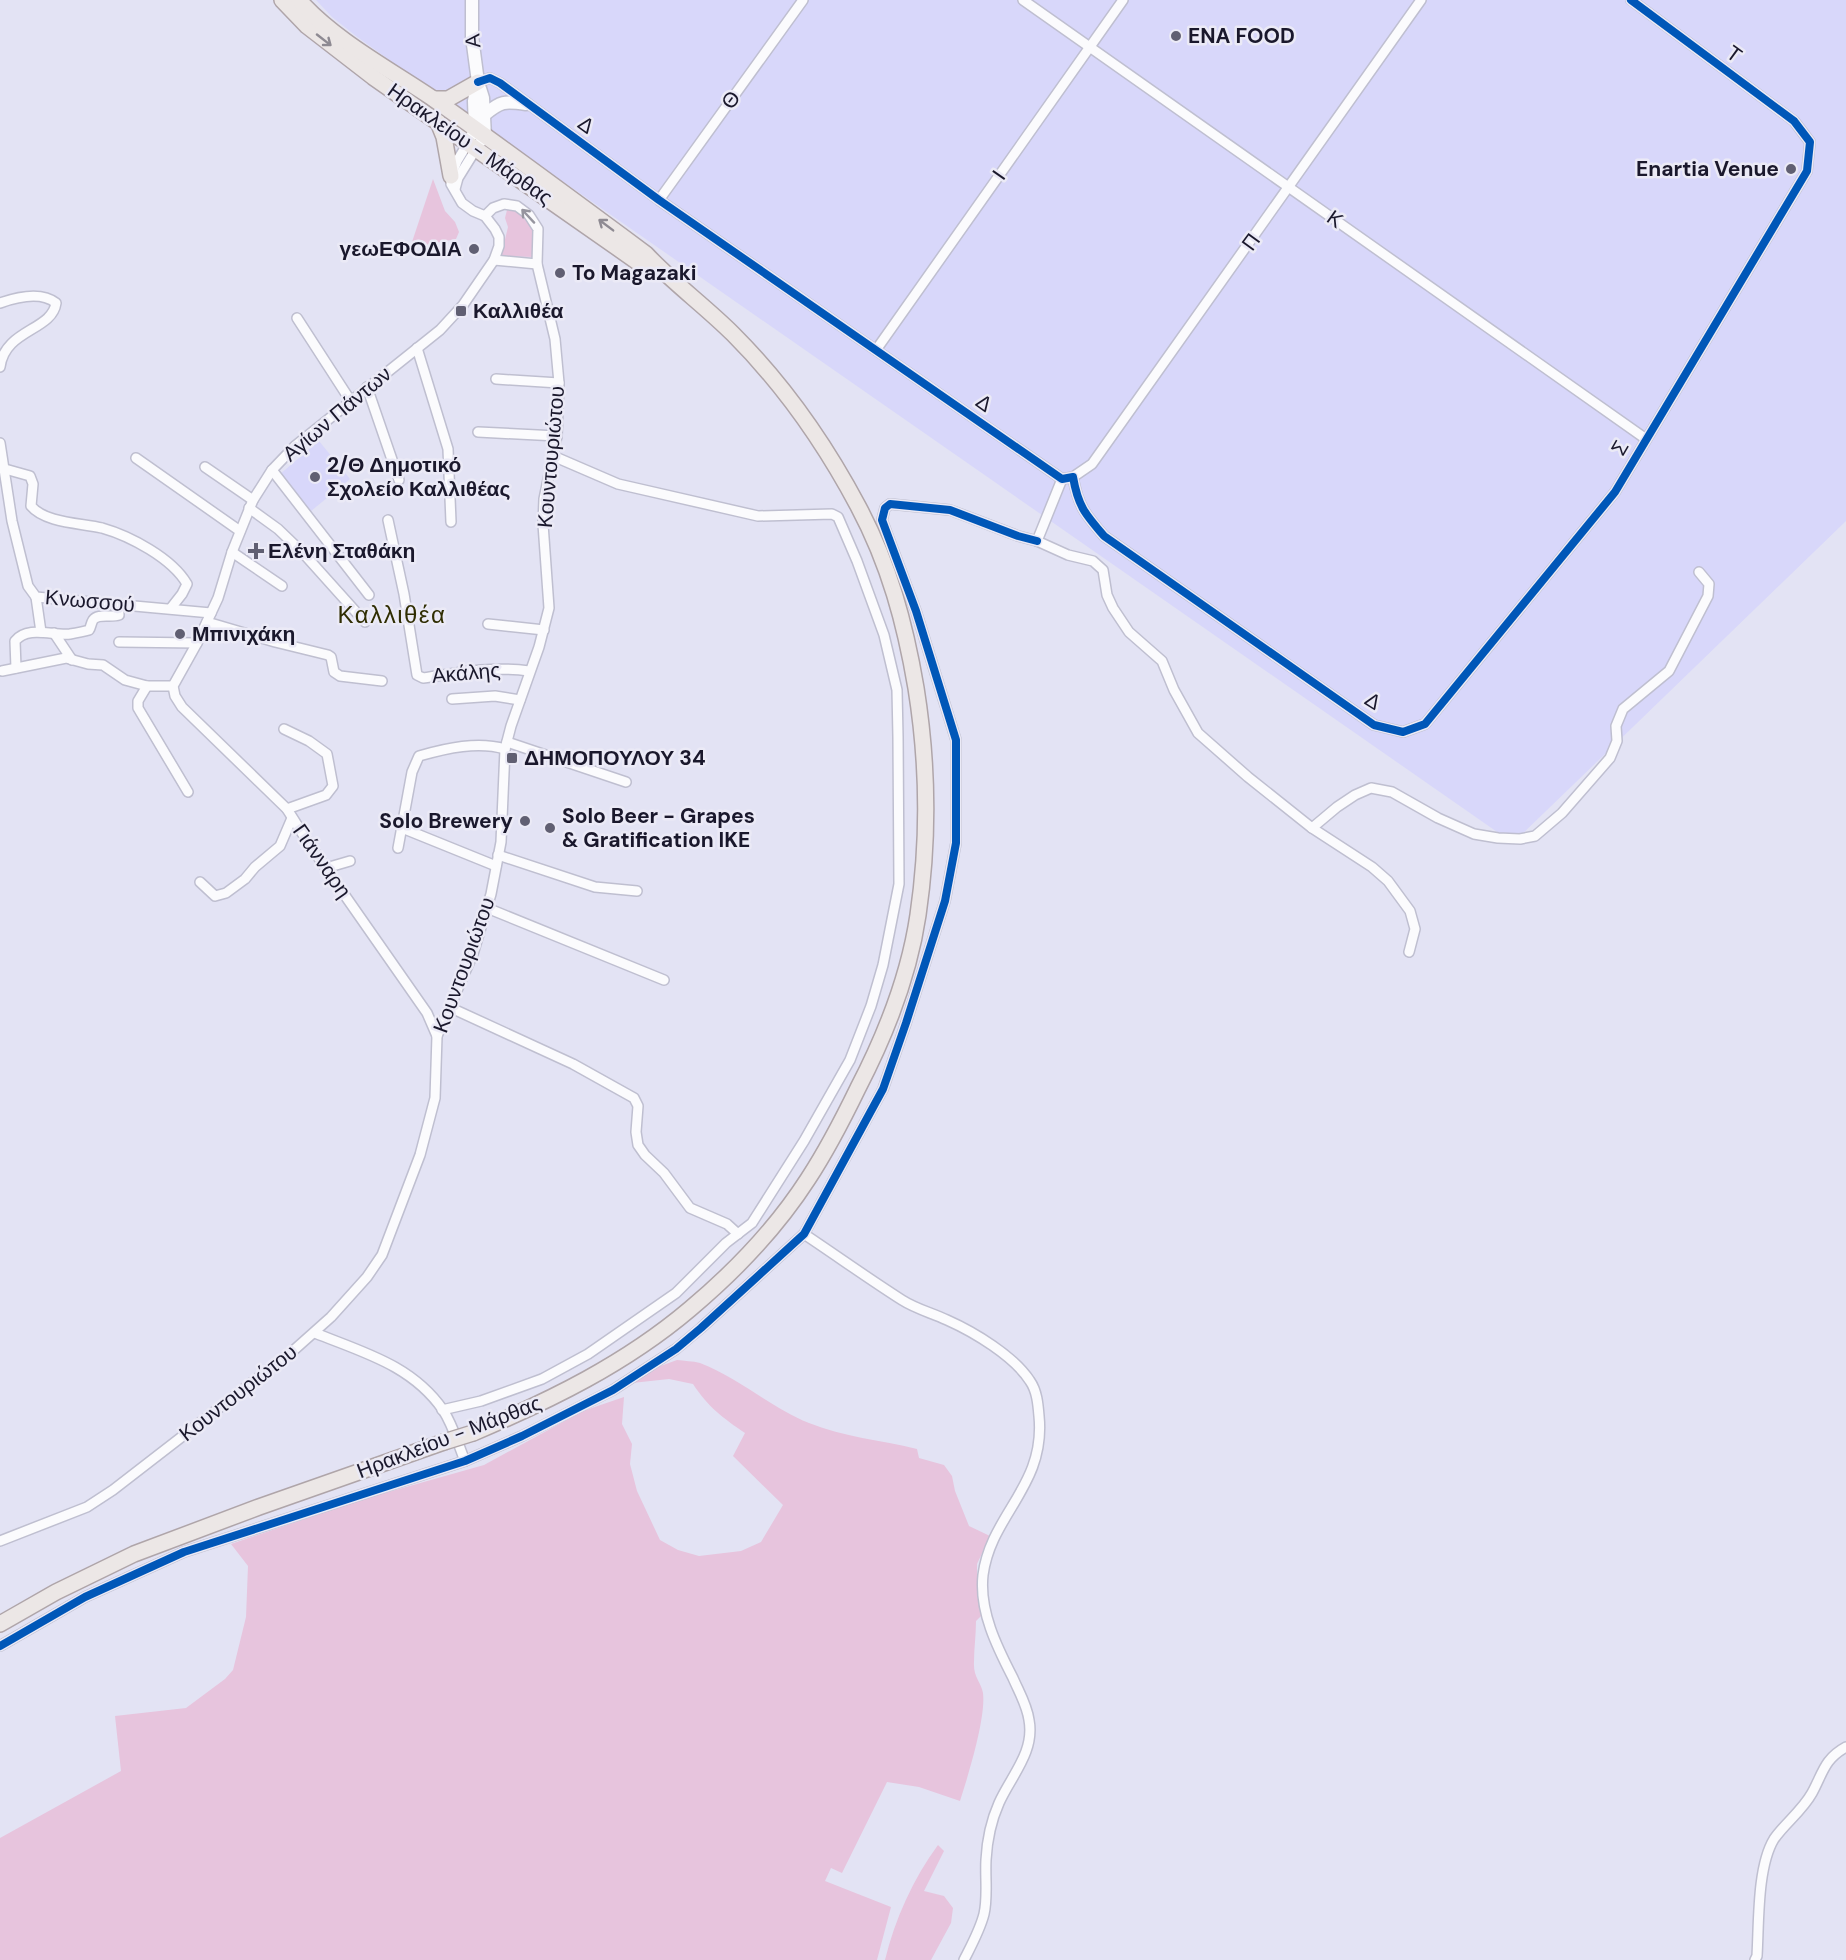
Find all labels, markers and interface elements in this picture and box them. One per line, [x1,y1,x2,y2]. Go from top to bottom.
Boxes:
place label: ENA FOOD [1188,22,1295,50]
marker: ENA FOOD [1169,29,1183,43]
one-way arrow [316,33,332,46]
street label: Α [458,33,488,49]
street label: Τ [1721,39,1748,69]
street label: Ηρακλείου - Μάρθας [382,76,558,212]
street label: Θ [715,85,747,115]
street label: Δ [572,110,600,140]
place label: Enartia Venue [1636,155,1779,183]
marker: Enartia Venue [1784,162,1798,176]
street label: Ι [986,165,1012,185]
street label: Κ [1321,204,1349,234]
one-way arrow [521,209,535,224]
one-way arrow [599,219,615,231]
street label: Π [1235,228,1267,256]
place label: γεωΕΦΟΔΙΑ [340,235,462,263]
marker: γεωΕΦΟΔΙΑ [467,242,481,256]
place label: To Magazaki [572,259,697,287]
marker: To Magazaki [553,266,567,280]
place label: Καλλιθέα [473,297,564,325]
marker: Καλλιθέα [454,304,468,318]
street label: Αγίων Πάντων [277,360,397,468]
street label: Κουντουριώτου [531,385,571,529]
street label: Δ [970,388,998,418]
street label: Σ [1605,435,1635,461]
place label: 2/Θ Δημοτικό Σχολείο Καλλιθέας [327,451,511,503]
marker: 2/Θ Δημοτικό Σχολείο Καλλιθέας [308,470,322,484]
place label: Ελένη Σταθάκη [268,537,415,565]
marker: Ελένη Σταθάκη [249,544,263,558]
street label: Κνωσσού [44,583,136,619]
district label: Καλλιθέα [338,599,446,630]
place label: Μπινιχάκη [192,620,295,648]
marker: Μπινιχάκη [173,627,187,641]
street label: Ακάλης [431,656,501,690]
street label: Δ [1360,685,1386,717]
place label: ΔΗΜΟΠΟΥΛΟΥ 34 [524,744,706,772]
marker: ΔΗΜΟΠΟΥΛΟΥ 34 [505,751,519,765]
place label: Solo Beer - Grapes & Gratification IKE [562,802,755,854]
place label: Solo Brewery [379,807,513,835]
marker: Solo Brewery [518,814,532,828]
street label: Γιάνναρη [286,818,358,904]
marker: Solo Beer - Grapes & Gratification IKE [543,821,557,835]
street label: Κουντουριώτου [426,893,502,1037]
street label: Κουντουριώτου [173,1338,303,1448]
street label: Ηρακλείου - Μάρθας [353,1389,545,1485]

